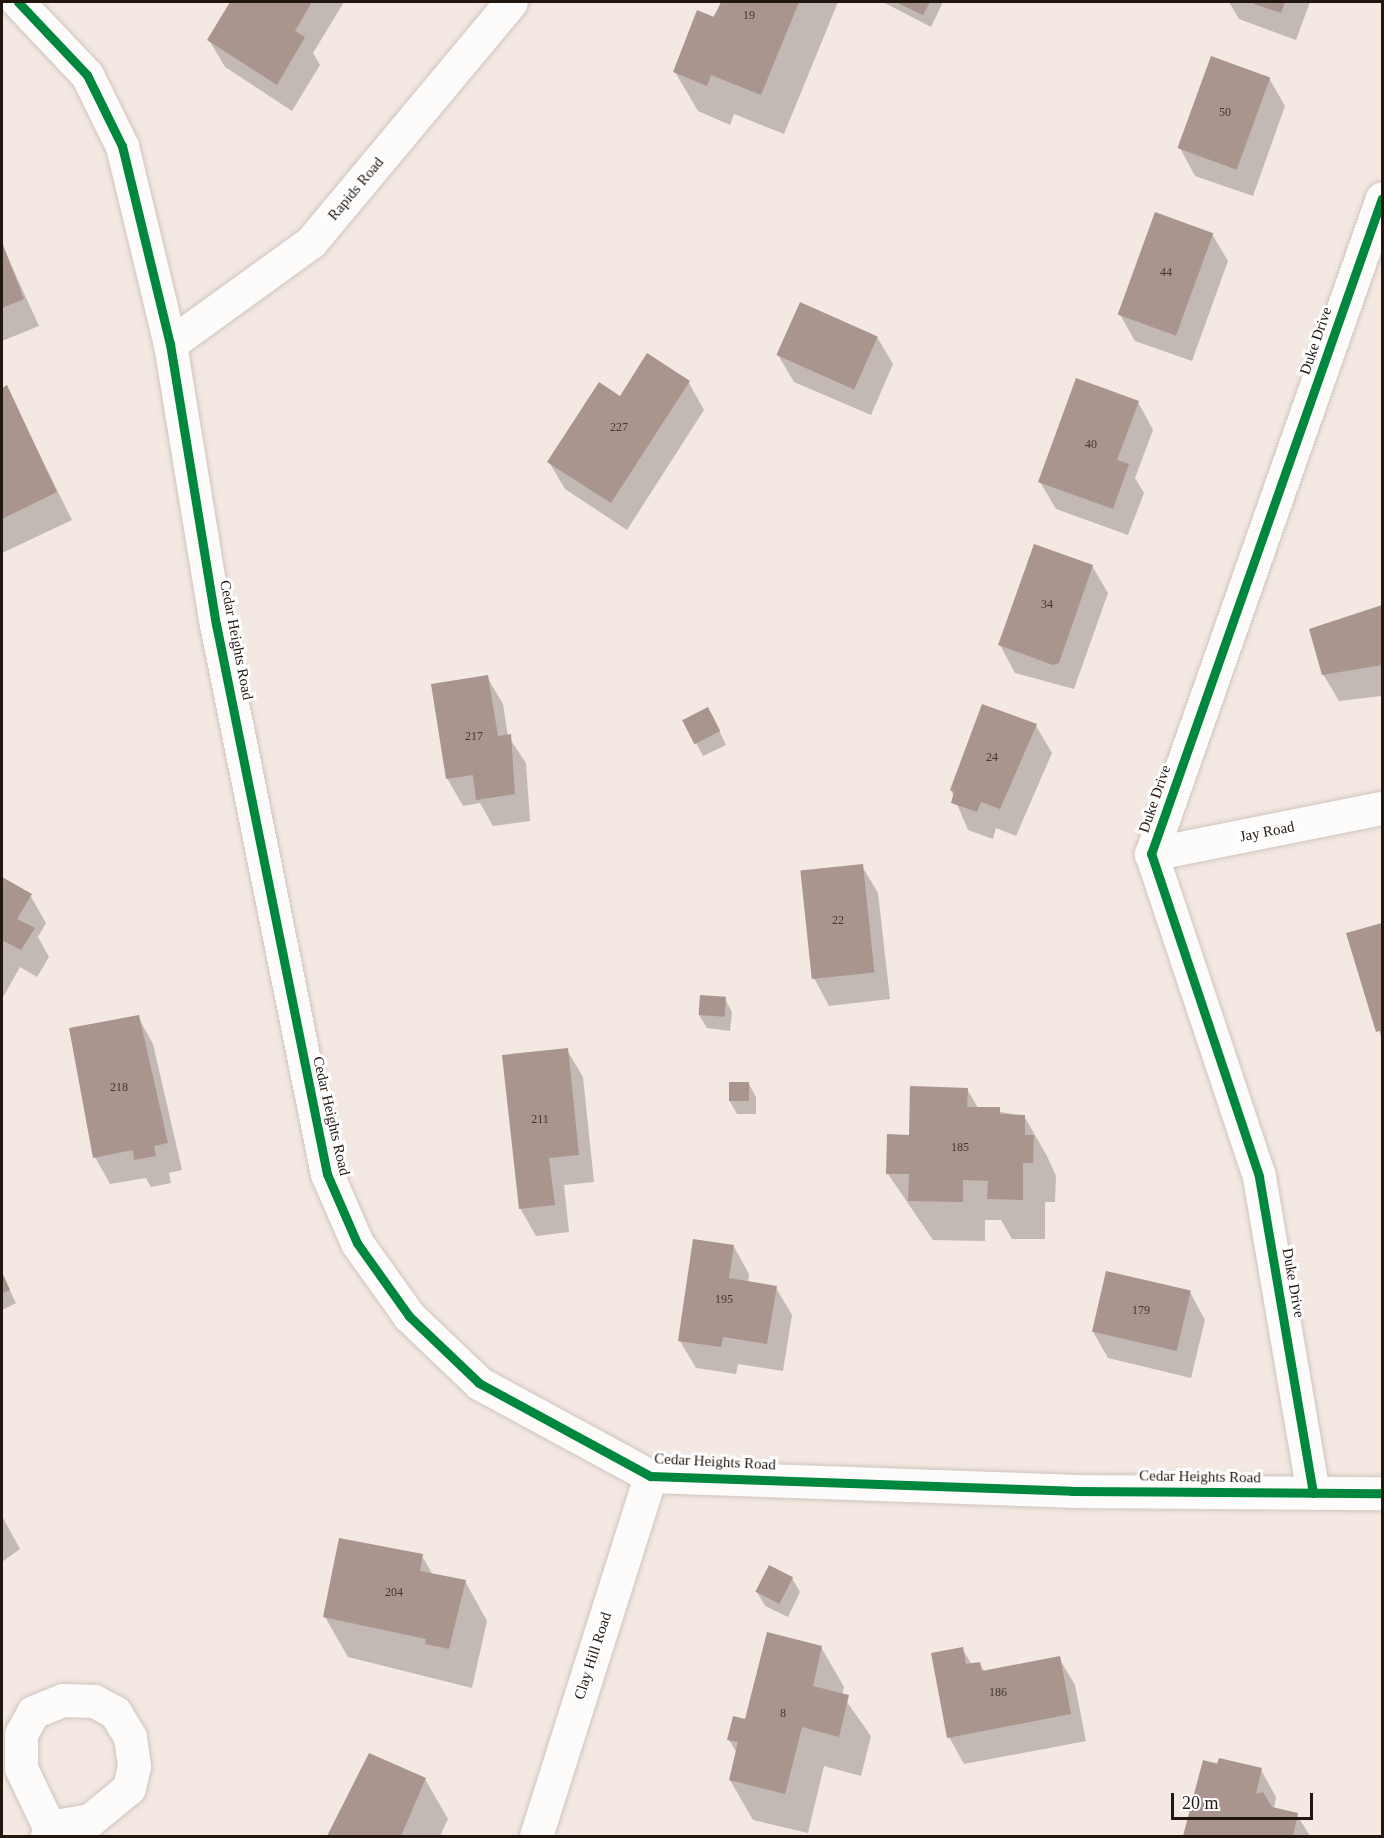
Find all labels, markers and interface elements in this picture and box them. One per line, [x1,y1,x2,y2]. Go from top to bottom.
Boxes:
house number: 19 [743,9,755,23]
house number: 50 [1219,106,1231,120]
street label: Rapids Road [324,154,388,224]
house number: 44 [1160,266,1172,280]
street label: Duke Drive [1296,305,1336,377]
house number: 227 [610,421,628,435]
house number: 40 [1085,438,1097,452]
street label: Cedar Heights Road [216,579,256,701]
house number: 34 [1041,598,1053,612]
house number: 217 [465,730,483,744]
house number: 24 [986,751,998,765]
street label: Duke Drive [1135,763,1175,835]
street label: Jay Road [1238,818,1296,846]
house number: 22 [832,914,844,928]
street label: Cedar Heights Road [309,1055,353,1177]
house number: 218 [110,1081,128,1095]
house number: 211 [531,1113,549,1127]
house number: 185 [951,1141,969,1155]
street label: Duke Drive [1278,1247,1308,1319]
house number: 195 [715,1293,733,1307]
house number: 179 [1132,1304,1150,1318]
street label: Cedar Heights Road [654,1450,776,1474]
street label: Cedar Heights Road [1139,1467,1261,1487]
house number: 204 [385,1586,403,1600]
street label: Clay Hill Road [570,1610,616,1702]
house number: 186 [989,1686,1007,1700]
house number: 8 [780,1707,786,1721]
scale bar [1174,1781,1316,1819]
text: 20 m [1182,1793,1219,1813]

